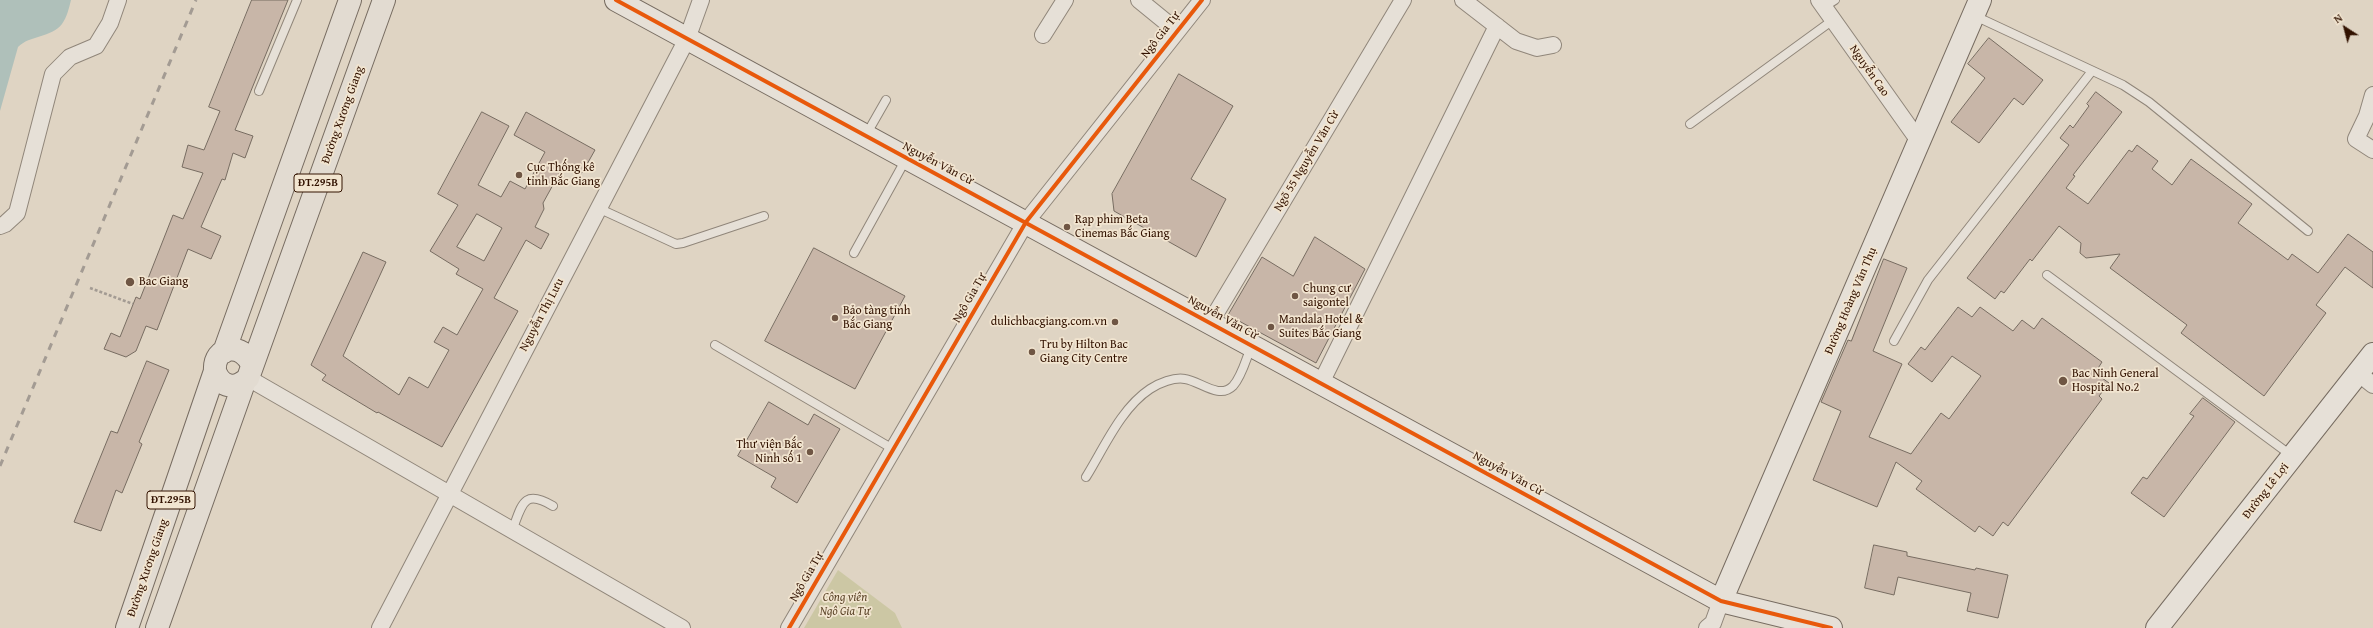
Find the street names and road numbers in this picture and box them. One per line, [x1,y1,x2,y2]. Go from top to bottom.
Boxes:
street label: Ngô Gia Tự [1138,9,1184,61]
street label: Nguyễn Cao [1846,42,1892,100]
street label: Đường Xương Giang [319,64,367,166]
street label: Ngõ 55 Nguyễn Văn Cừ [1271,108,1343,214]
street label: Nguyễn Văn Cừ [900,139,976,189]
road number: ĐT.295B [294,174,342,192]
street label: Đường Hoàng Văn Thụ [1822,245,1880,357]
street label: Ngô Gia Tự [950,270,990,326]
street label: Nguyễn Thị Lưu [517,276,567,354]
street label: Nguyễn Văn Cừ [1185,293,1261,343]
street label: Nguyễn Văn Cừ [1470,449,1546,499]
street label: Đường Lê Lợi [2240,460,2292,522]
road number: ĐT.295B [147,491,195,509]
street label: Đường Xương Giang [124,517,172,619]
street label: Ngô Gia Tự [787,549,827,605]

